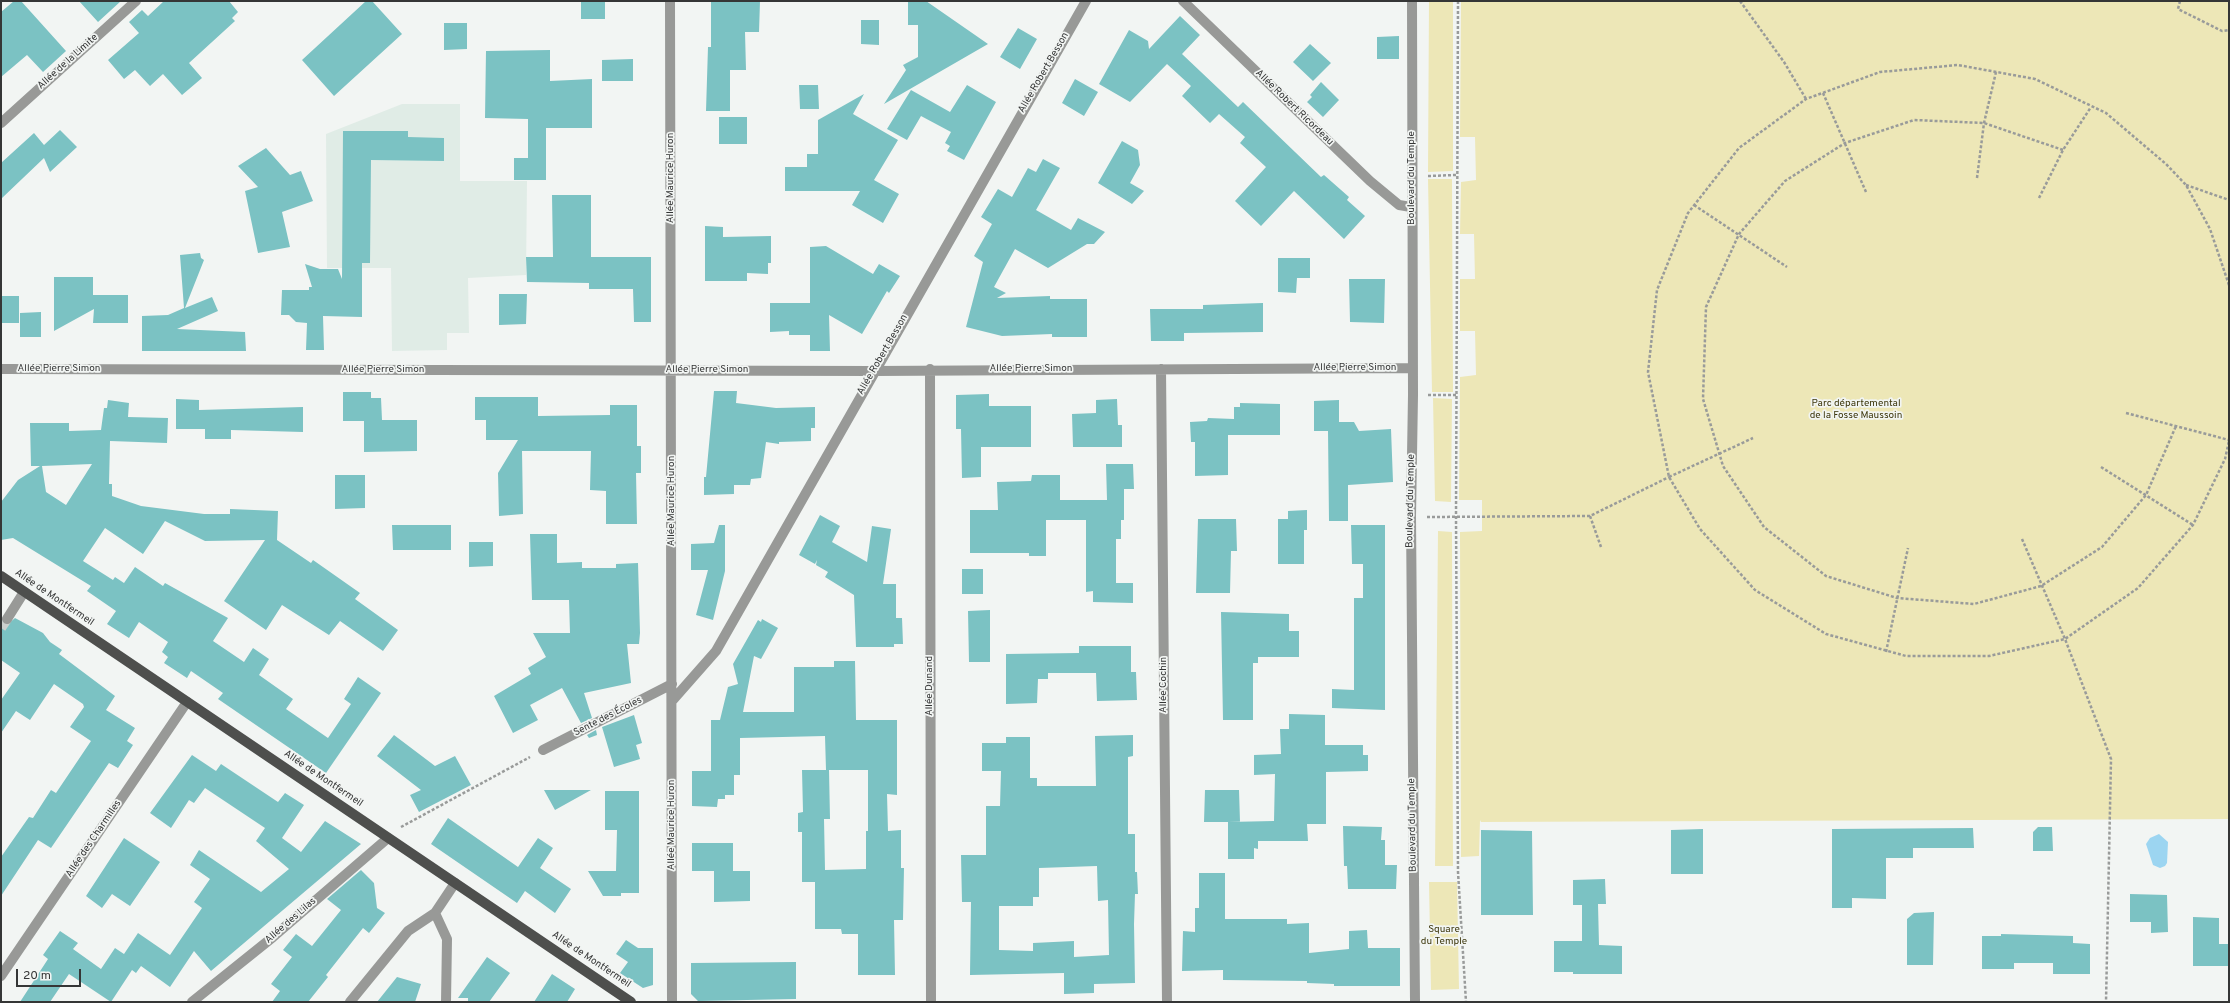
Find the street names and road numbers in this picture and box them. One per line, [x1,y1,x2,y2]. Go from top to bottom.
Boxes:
street label: Allée Robert Besson [1016,31,1072,115]
street label: Allée de la Limite [35,32,101,92]
street label: Allée Robert Ricordeau [1252,68,1336,148]
street label: Boulevard du Temple [1406,131,1418,225]
street label: Allée Maurice Huron [665,133,677,223]
street label: Allée Robert Besson [855,313,911,397]
street label: Allée Pierre Simon [1314,362,1396,374]
street label: Allée Pierre Simon [18,363,100,375]
street label: Allée Pierre Simon [990,363,1072,375]
street label: Allée Pierre Simon [342,364,424,376]
street label: Allée Pierre Simon [666,364,748,376]
street label: Boulevard du Temple [1404,454,1418,548]
street label: Allée Maurice Huron [666,456,678,546]
street label: Allée de Montfermeil [12,567,96,629]
street label: Allée Dunand [924,656,936,716]
street label: Allée Cochin [1158,657,1170,713]
street label: Sente des Écoles [572,695,644,739]
street label: Allée de Montfermeil [281,748,365,810]
street label: Boulevard du Temple [1406,778,1420,872]
street label: Allée Maurice Huron [666,780,678,870]
street label: Allée des Charmilles [64,798,124,880]
street label: Allée des Lilas [263,896,319,946]
street label: Allée de Montfermeil [549,929,633,991]

